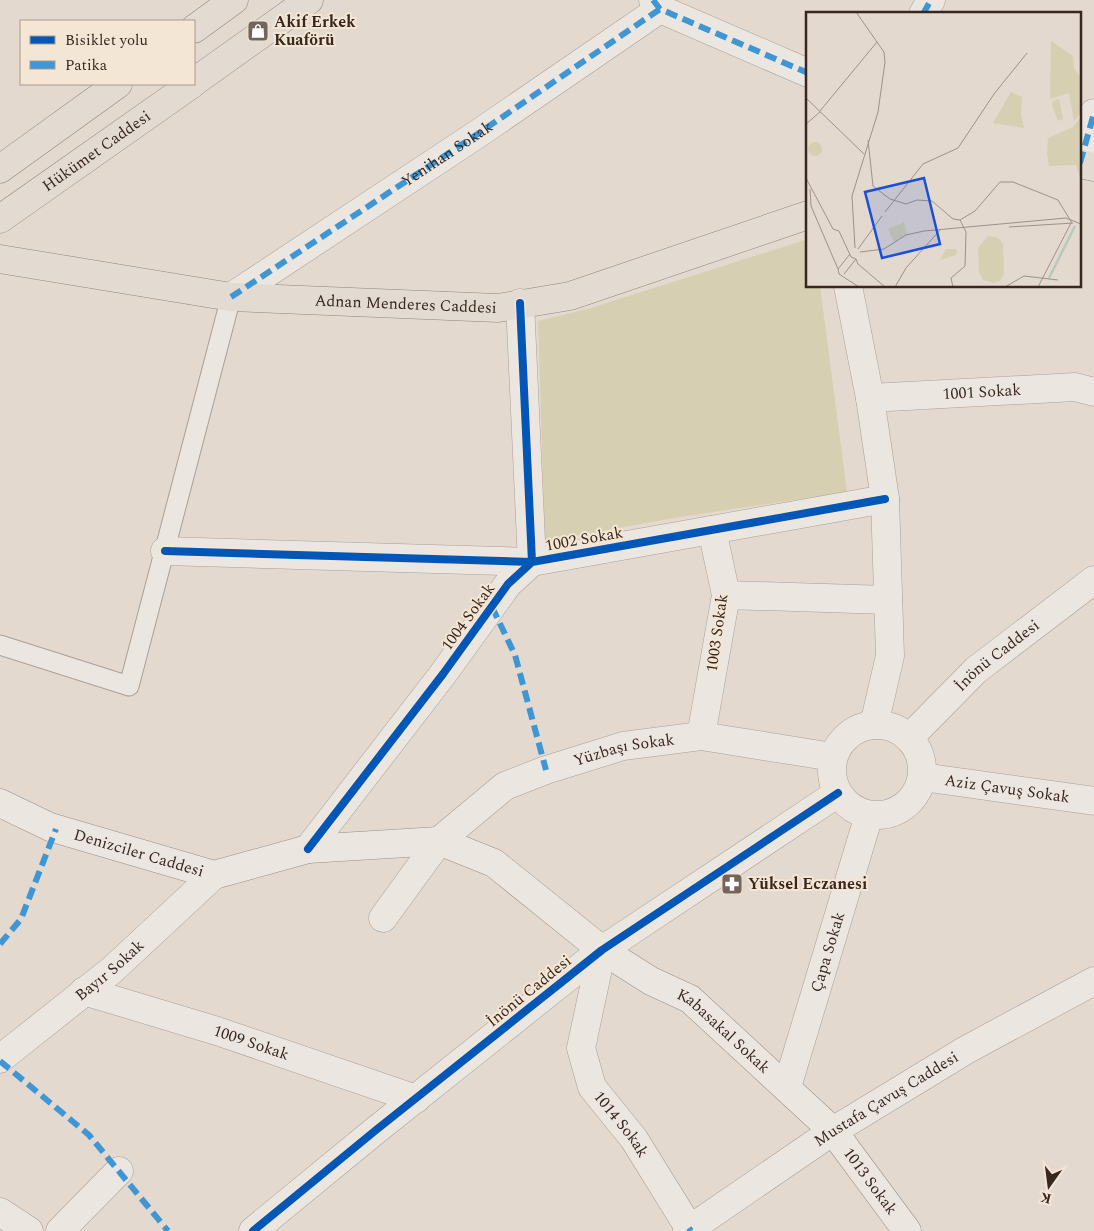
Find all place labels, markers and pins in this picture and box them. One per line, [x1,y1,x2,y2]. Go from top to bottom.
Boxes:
place label: Akif Erkek Kuaförü [274,10,356,52]
shop icon: Akif Erkek Kuaförü [246,19,270,43]
pharmacy icon: Yüksel Eczanesi [720,872,744,896]
place label: Yüksel Eczanesi [748,872,867,896]

